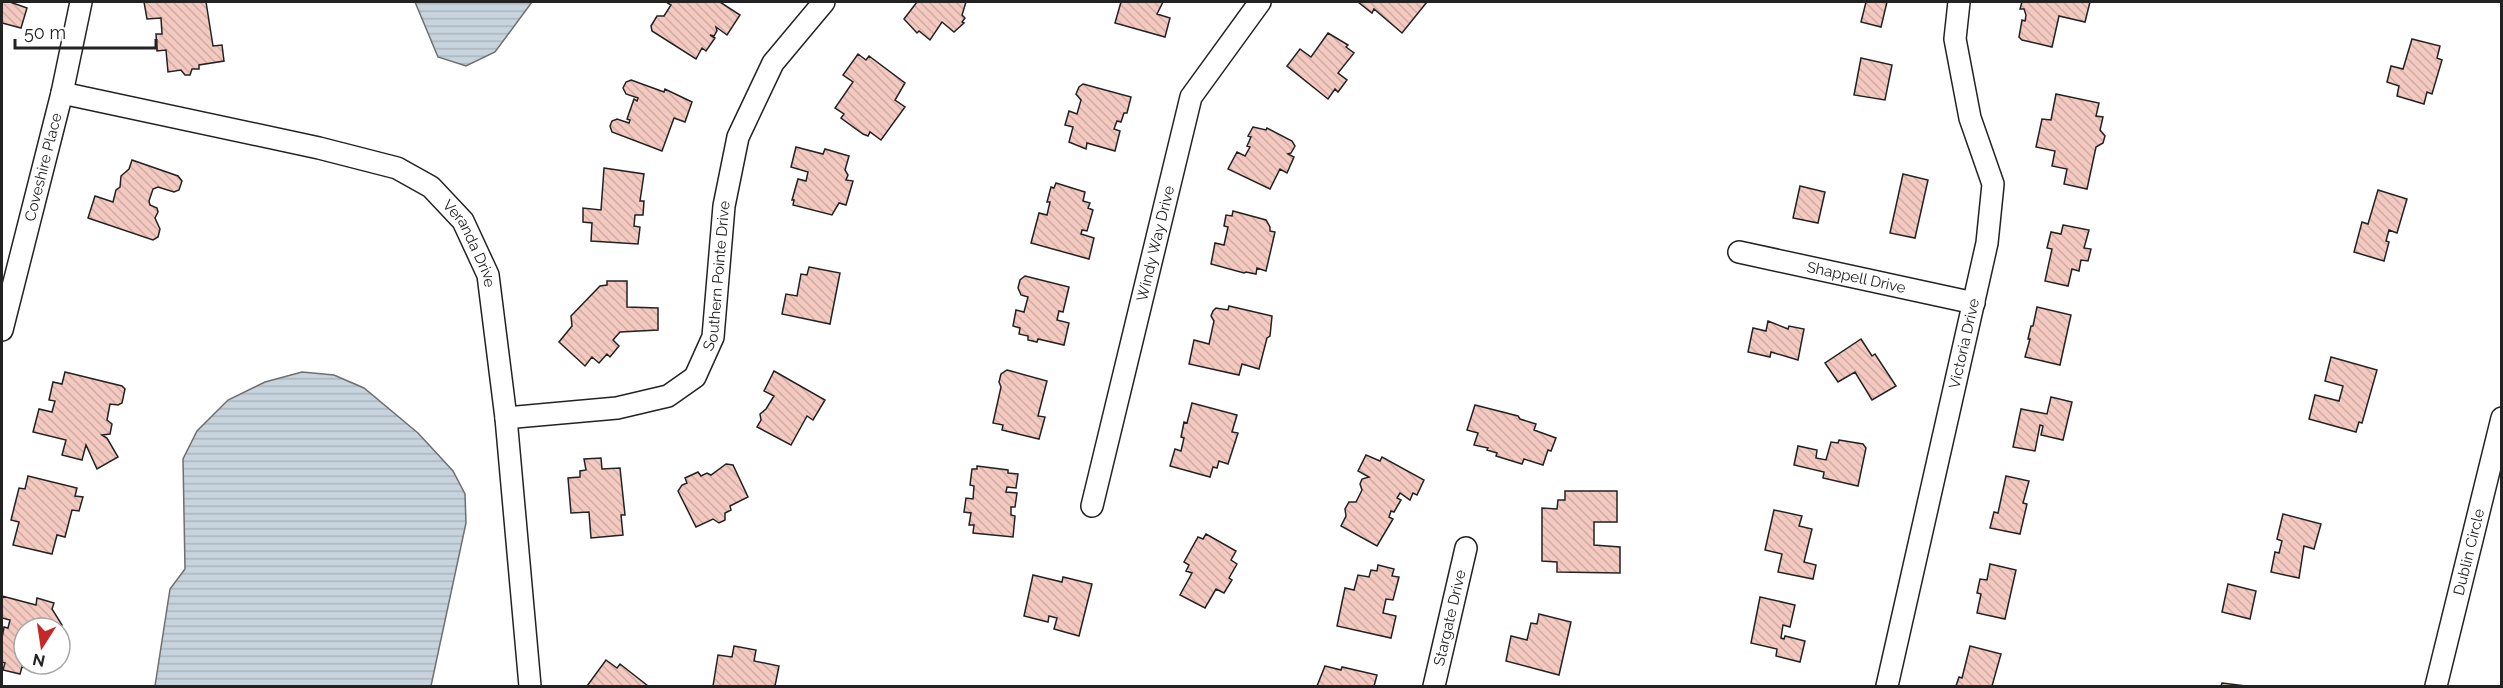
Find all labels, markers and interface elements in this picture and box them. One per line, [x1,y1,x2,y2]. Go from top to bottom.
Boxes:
scale bar [15,12,156,50]
text: 50 m [24,22,66,43]
street label: Coveshire Place [21,111,66,223]
street label: Windy Way Drive [1133,184,1178,303]
street label: Veranda Drive [439,196,498,288]
street label: Southern Pointe Drive [699,199,734,354]
street label: Shappell Drive [1805,258,1908,297]
street label: Victoria Drive [1945,297,1983,390]
street label: Dublin Circle [2450,507,2488,597]
street label: Stargate Drive [1430,568,1470,668]
north arrow [12,616,72,676]
text: N [31,650,47,671]

